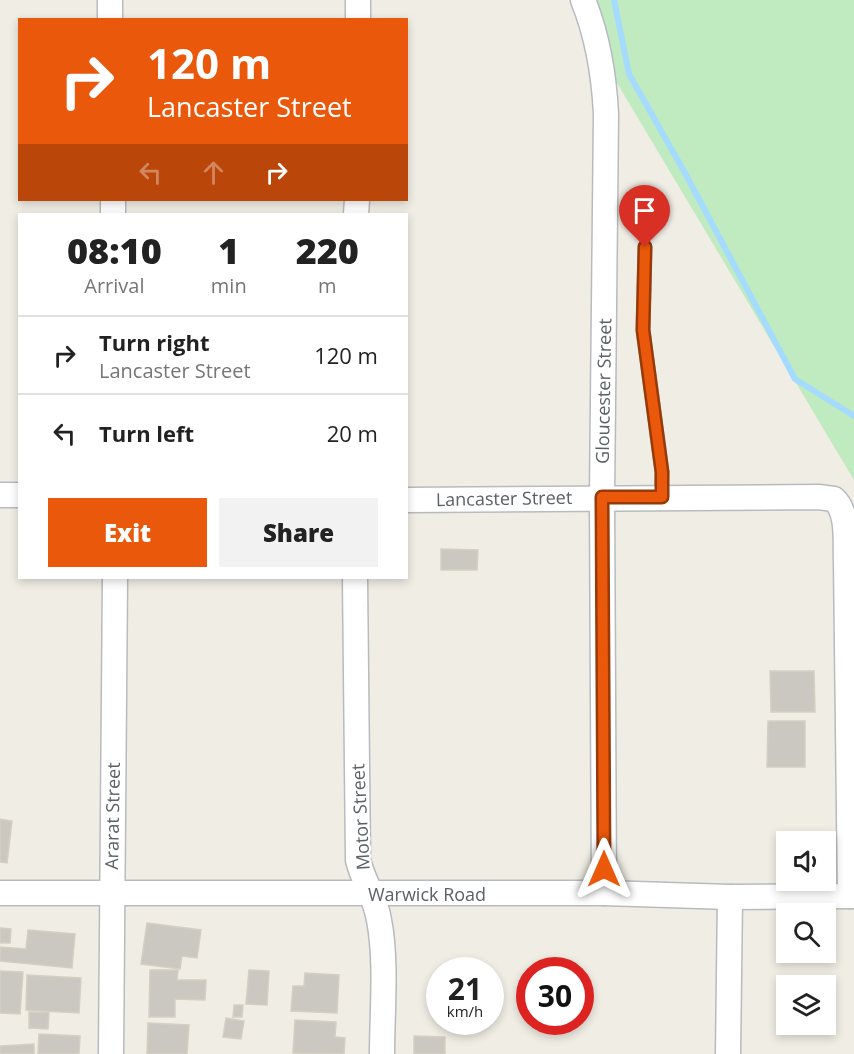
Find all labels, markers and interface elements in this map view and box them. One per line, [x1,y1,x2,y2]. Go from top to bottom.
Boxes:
text: 120 m [147,34,271,91]
icon: right [48,42,126,120]
text: Lancaster Street [147,88,352,125]
icon: left [134,156,167,189]
icon: ahead [197,156,230,189]
icon: right [260,156,293,189]
pin [619,185,670,247]
icon: arrive [628,194,661,227]
text: 08:10 [67,226,162,275]
text: 1 [218,226,239,275]
text: 220 [296,226,359,275]
text: Arrival [84,272,145,299]
text: min [211,272,247,299]
text: m [318,272,337,299]
street label: Gloucester Street [590,318,616,464]
text: Turn right [99,327,210,357]
icon: right [48,339,81,372]
text: 120 m [314,340,378,370]
text: Lancaster Street [99,357,251,384]
icon: left [48,417,81,450]
text: Turn left [99,418,194,448]
text: 20 m [327,418,378,448]
street label: Lancaster Street [436,485,572,511]
button: Exit [48,498,207,567]
button: Share [219,498,378,567]
street label: Ararat Street [99,762,125,870]
street label: Motor Street [345,763,375,871]
map controls [776,831,836,1035]
button: sound [776,831,836,891]
position arrow [572,837,636,901]
street label: Warwick Road [368,882,486,906]
button: search [776,903,836,963]
speed limit sign: 30 [516,957,594,1035]
text: 21 [448,968,482,1009]
button: layers [776,975,836,1035]
text: km/h [447,1001,483,1021]

